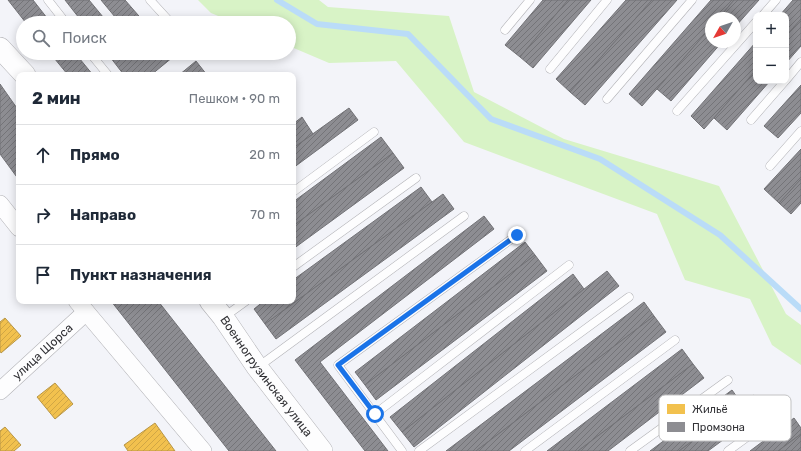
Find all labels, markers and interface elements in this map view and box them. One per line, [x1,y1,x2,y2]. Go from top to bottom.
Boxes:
north arrow [705,12,741,48]
map controls [753,12,789,84]
button: + [753,12,789,48]
search box [16,16,296,60]
icon: search [30,27,52,49]
text: Поиск [62,29,107,47]
button: − [753,48,789,84]
text: 2 мин [32,88,81,108]
text: Пешком · 90 m [189,91,280,106]
icon: ahead [32,144,54,166]
text: Прямо [70,146,120,164]
text: 20 m [249,147,280,162]
icon: right [32,204,54,226]
text: Направо [70,206,136,224]
text: 70 m [250,207,280,222]
route end [508,226,526,244]
icon: arrive [32,264,54,286]
text: Пункт назначения [70,266,212,284]
street label: Военногрузинская улица [217,313,315,439]
street label: улица Щорса [10,321,76,383]
legend [659,395,791,441]
text: Жильё [692,403,728,416]
route start [366,405,384,423]
text: Промзона [692,421,745,434]

